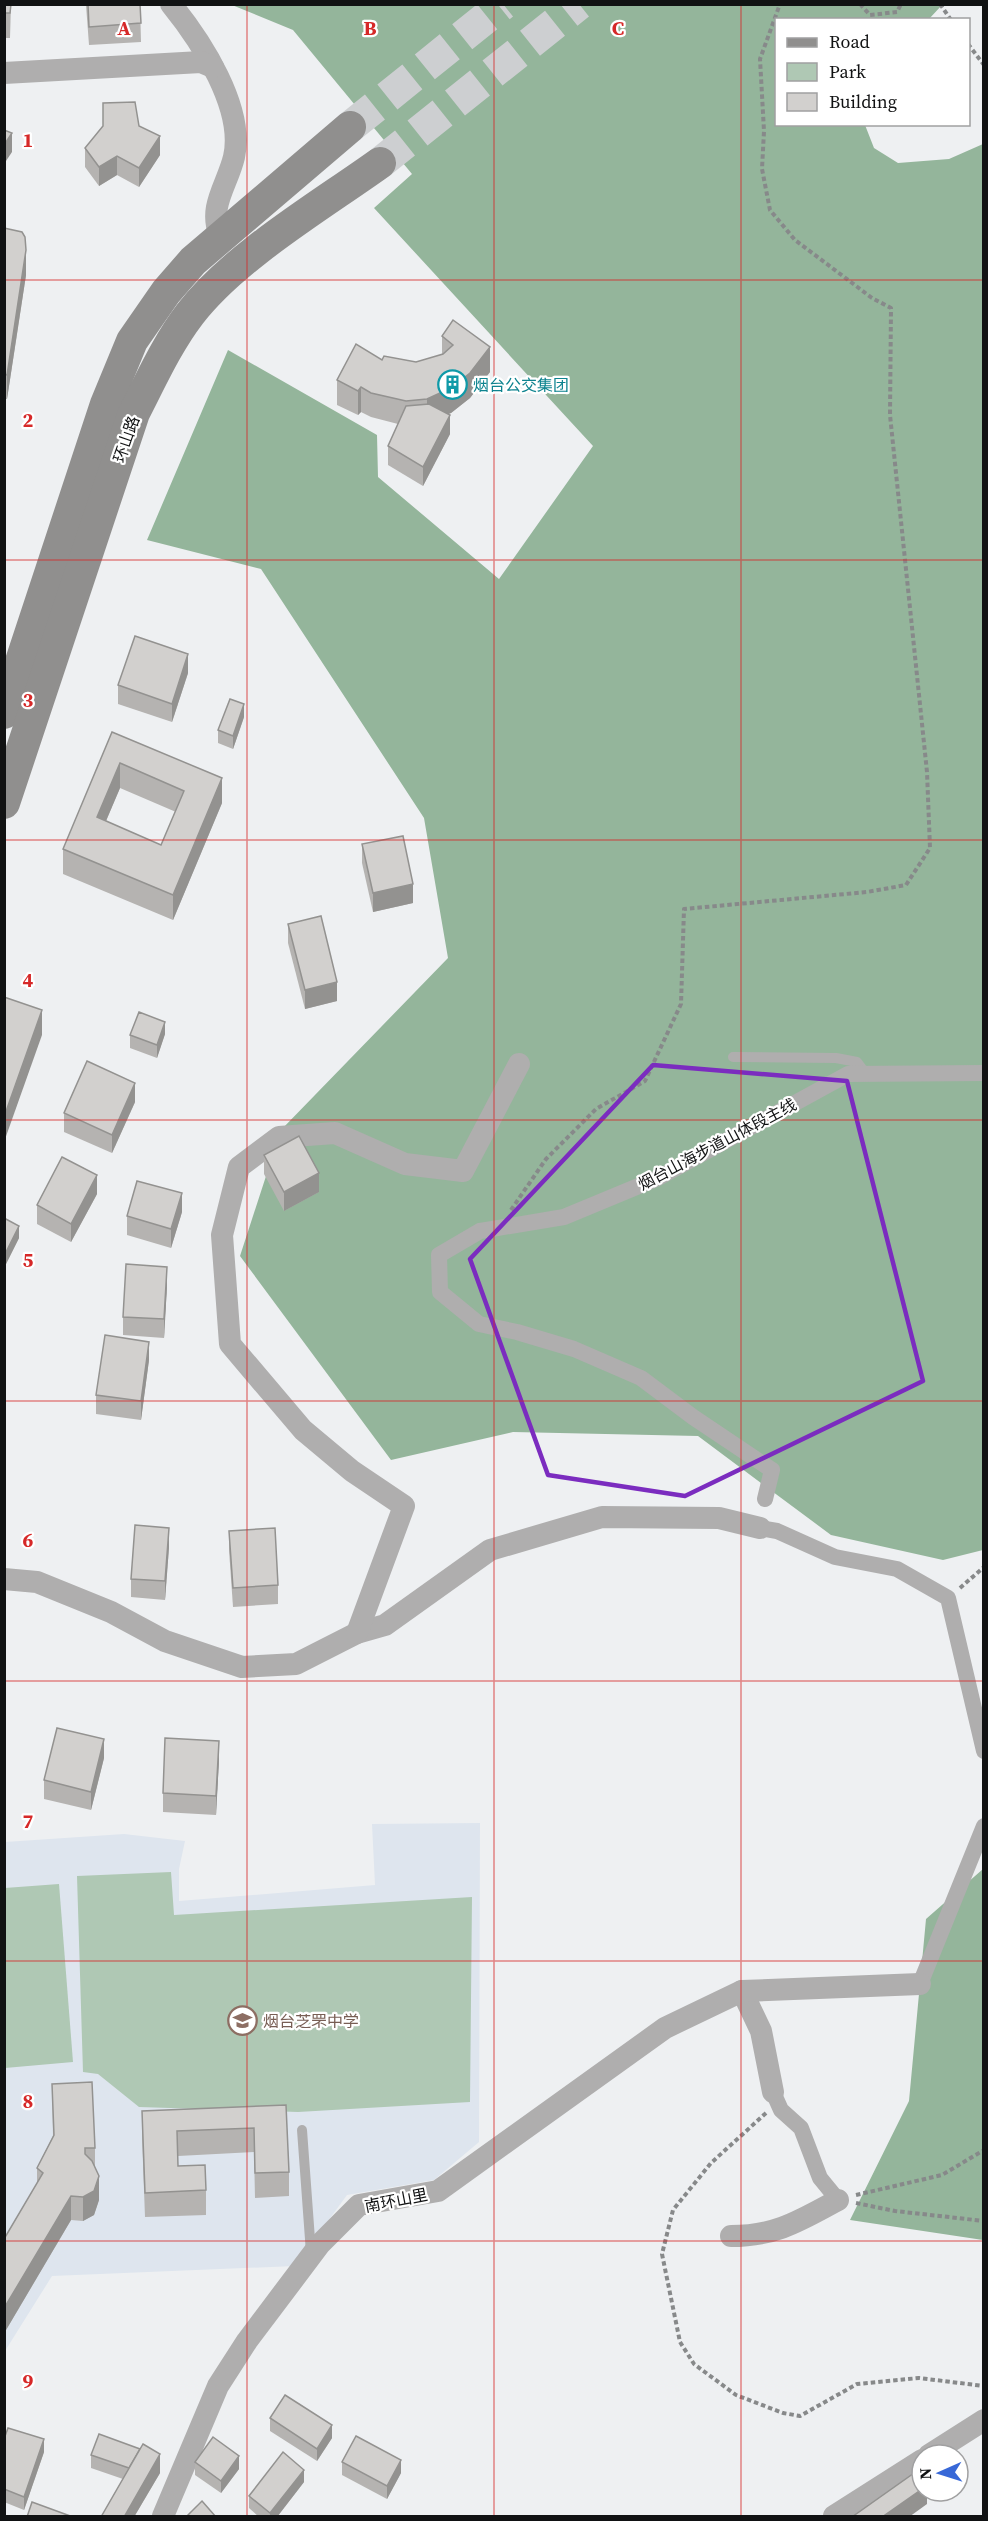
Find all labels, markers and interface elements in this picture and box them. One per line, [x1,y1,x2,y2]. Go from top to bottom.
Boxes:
text: A [117,14,131,42]
text: B [363,14,377,42]
text: C [612,14,624,42]
legend [775,18,970,126]
text: Road [829,29,870,54]
text: Park [829,59,866,84]
text: Building [829,89,897,114]
text: 1 [23,126,33,154]
building icon: 烟台公交集团 [436,369,468,401]
place label: 烟台公交集团 [473,374,569,396]
text: 2 [23,406,34,434]
street label: 环山路 [108,413,144,465]
text: 3 [23,686,34,714]
text: 4 [23,966,34,994]
street label: 烟台山海步道山体段主线 [634,1093,800,1195]
text: 5 [23,1246,34,1274]
text: 6 [23,1526,34,1554]
text: 7 [23,1807,34,1835]
school or university icon: 烟台芝罘中学 [226,2005,258,2037]
place label: 烟台芝罘中学 [263,2010,359,2032]
text: 8 [23,2087,33,2115]
street label: 南环山里 [362,2183,430,2217]
text: 9 [23,2367,34,2395]
north arrow [910,2443,970,2503]
text: N [914,2467,936,2480]

